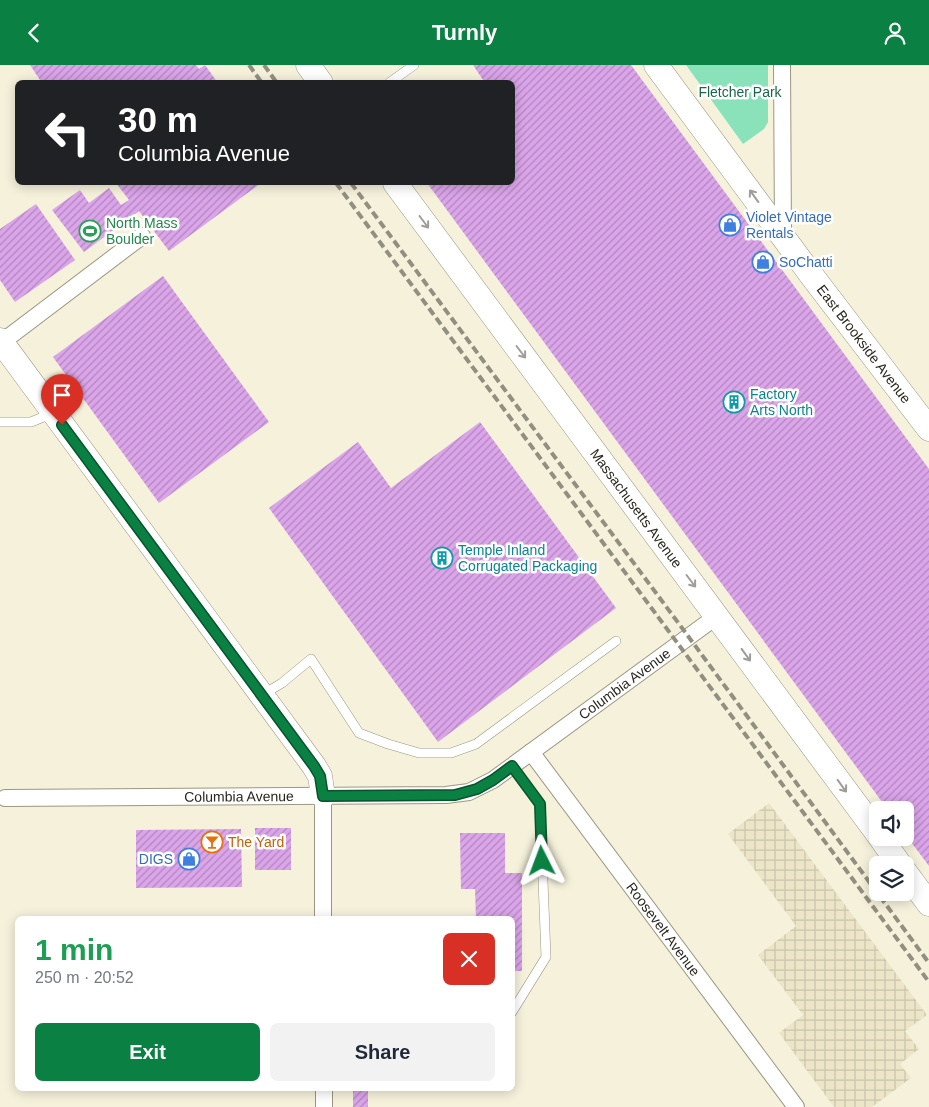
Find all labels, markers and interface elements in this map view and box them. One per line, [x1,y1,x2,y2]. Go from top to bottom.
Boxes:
icon: back [20,19,48,47]
icon: person [881,19,909,47]
text: Turnly [432,20,497,45]
park label: Fletcher Park [698,84,783,100]
icon: left [35,100,100,165]
text: 30 m [118,100,198,139]
text: Columbia Avenue [118,141,290,166]
one-way arrow [749,189,759,203]
place label: Violet Vintage Rentals [746,209,832,241]
shop icon: Violet Vintage Rentals [718,213,742,237]
place label: North Mass Boulder [106,215,178,247]
one-way arrow [419,215,429,229]
sports icon: North Mass Boulder [78,219,102,243]
shop icon: SoChatti [751,250,775,274]
place label: SoChatti [779,254,833,270]
street label: East Brookside Avenue [814,282,914,406]
one-way arrow [516,345,526,359]
pin [41,374,83,425]
icon: arrive [48,381,76,409]
place label: Factory Arts North [750,386,813,418]
building icon: Factory Arts North [722,390,746,414]
street label: Massachusetts Avenue [587,446,686,571]
place label: Temple Inland Corrugated Packaging [458,542,597,574]
building icon: Temple Inland Corrugated Packaging [430,546,454,570]
one-way arrow [686,574,696,588]
street label: Columbia Avenue [576,645,674,723]
one-way arrow [740,648,751,661]
one-way arrow [837,779,847,793]
street label: Columbia Avenue [184,788,294,805]
map controls [869,801,914,901]
button: sound [869,801,914,846]
bar icon: The Yard [200,830,224,854]
place label: The Yard [228,834,284,850]
position arrow [515,834,567,886]
shop icon: DIGS [177,847,201,871]
place label: DIGS [139,851,173,867]
button: layers [869,856,914,901]
street label: Roosevelt Avenue [623,879,703,979]
text: 1 min [35,933,113,966]
button: close [443,933,495,985]
text: 250 m · 20:52 [35,969,134,986]
button: Exit [35,1023,260,1081]
button: Share [270,1023,495,1081]

